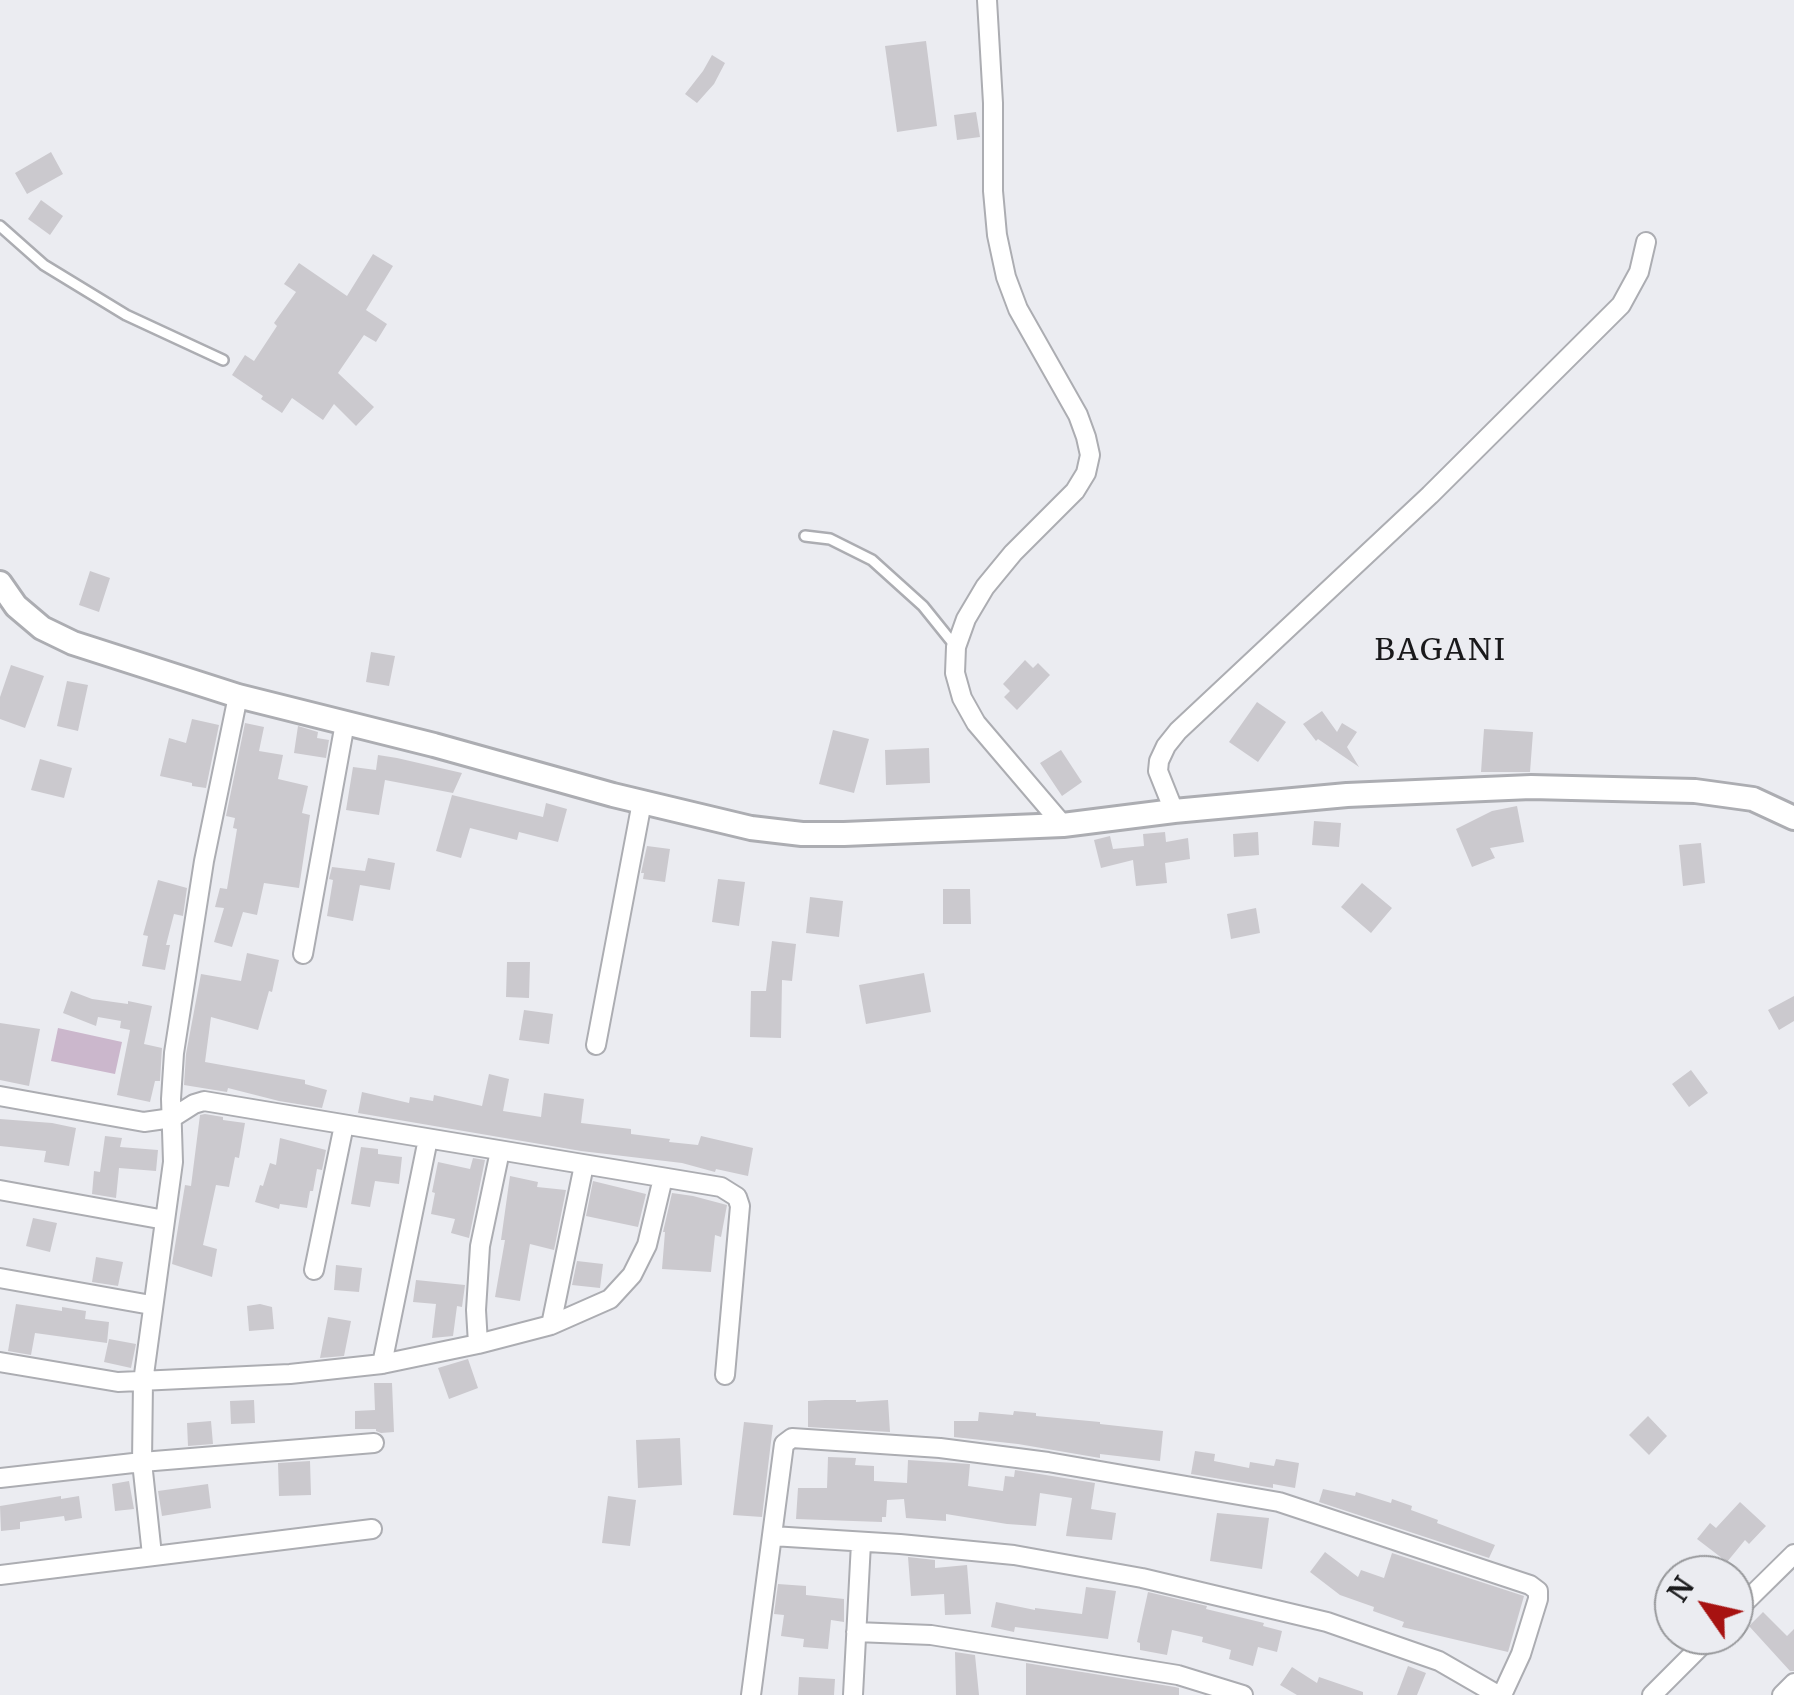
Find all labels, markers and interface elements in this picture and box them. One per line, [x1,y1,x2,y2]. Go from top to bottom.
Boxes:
district label: BAGANI [1374,634,1508,670]
north arrow [1654,1555,1754,1655]
text: N [1660,1570,1702,1609]

